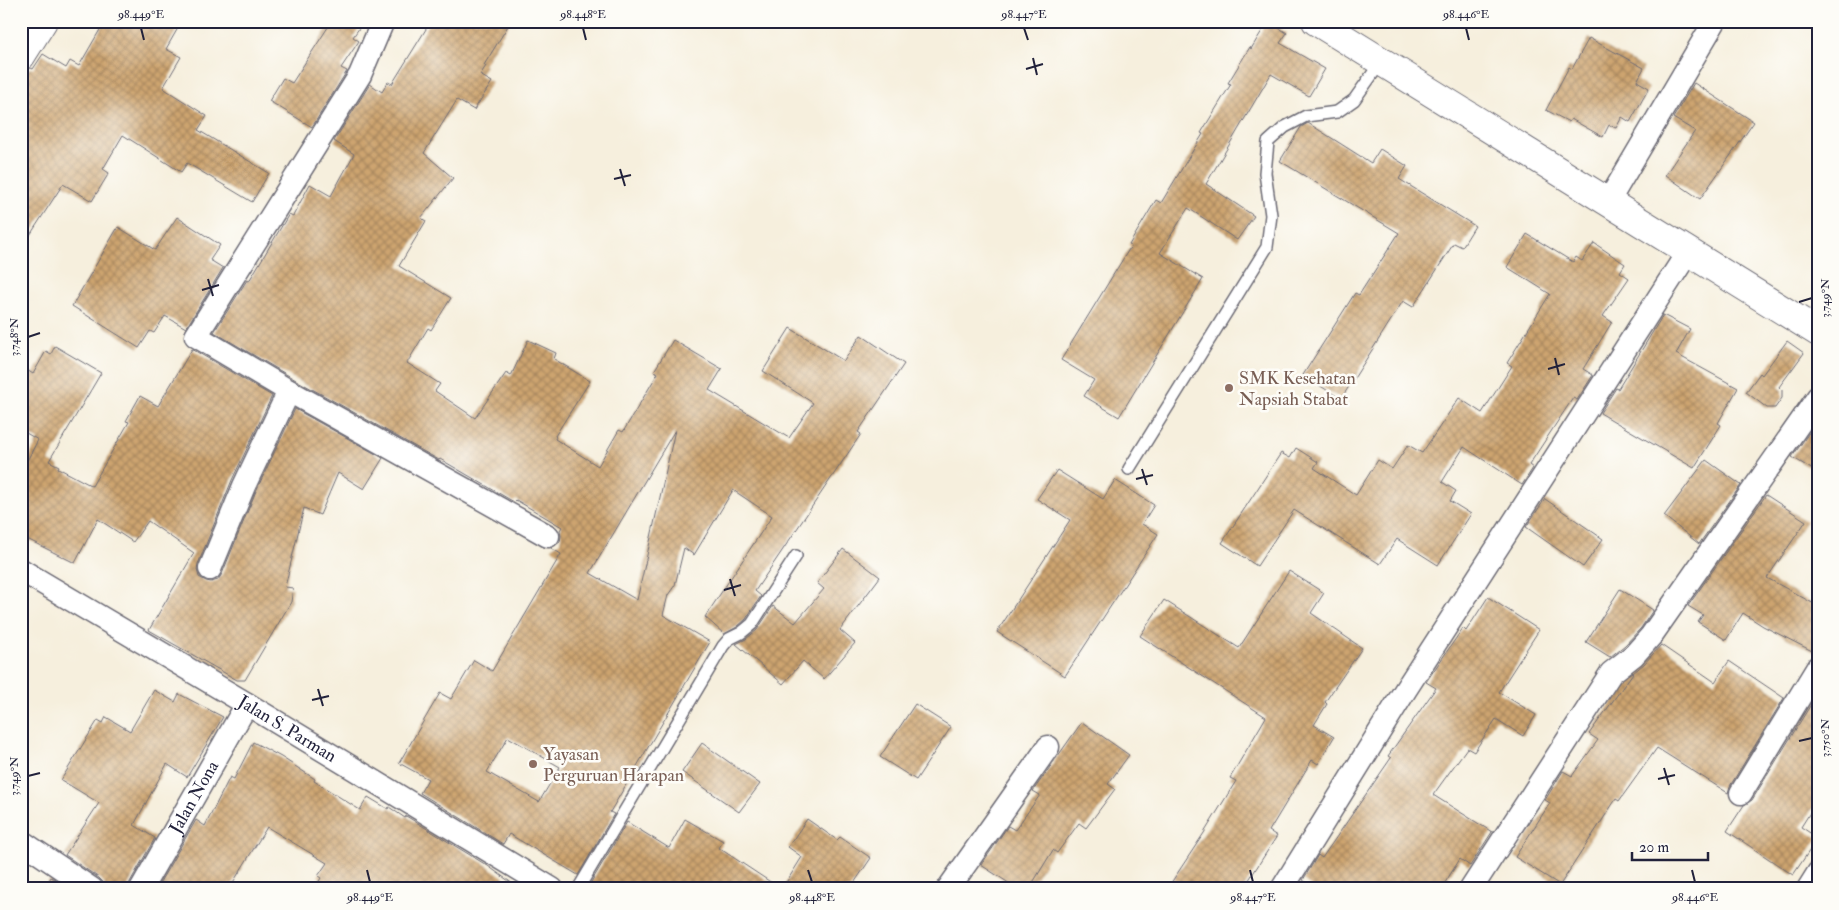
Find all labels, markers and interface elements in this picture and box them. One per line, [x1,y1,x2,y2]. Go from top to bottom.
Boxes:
text: 98.449°E [117,7,164,22]
text: 98.448°E [559,7,606,22]
text: 98.447°E [1000,7,1047,22]
text: 98.446°E [1442,7,1489,22]
text: 3.749°N [1818,278,1833,318]
text: 3.748°N [7,317,22,356]
place label: SMK Kesehatan Napsiah Stabat [1239,367,1356,411]
marker: SMK Kesehatan Napsiah Stabat [1223,382,1235,394]
street label: Jalan S. Parman [233,690,341,768]
text: 3.750°N [1818,719,1833,757]
place label: Yayasan Perguruan Harapan [543,743,684,787]
text: 3.749°N [7,756,22,796]
street label: Jalan Nona [164,756,224,839]
marker: Yayasan Perguruan Harapan [527,758,539,770]
scale bar [1632,830,1708,862]
text: 20 m [1639,838,1669,857]
text: 98.449°E [346,890,393,905]
text: 98.448°E [788,890,835,905]
text: 98.447°E [1229,890,1276,905]
text: 98.446°E [1671,890,1718,905]

